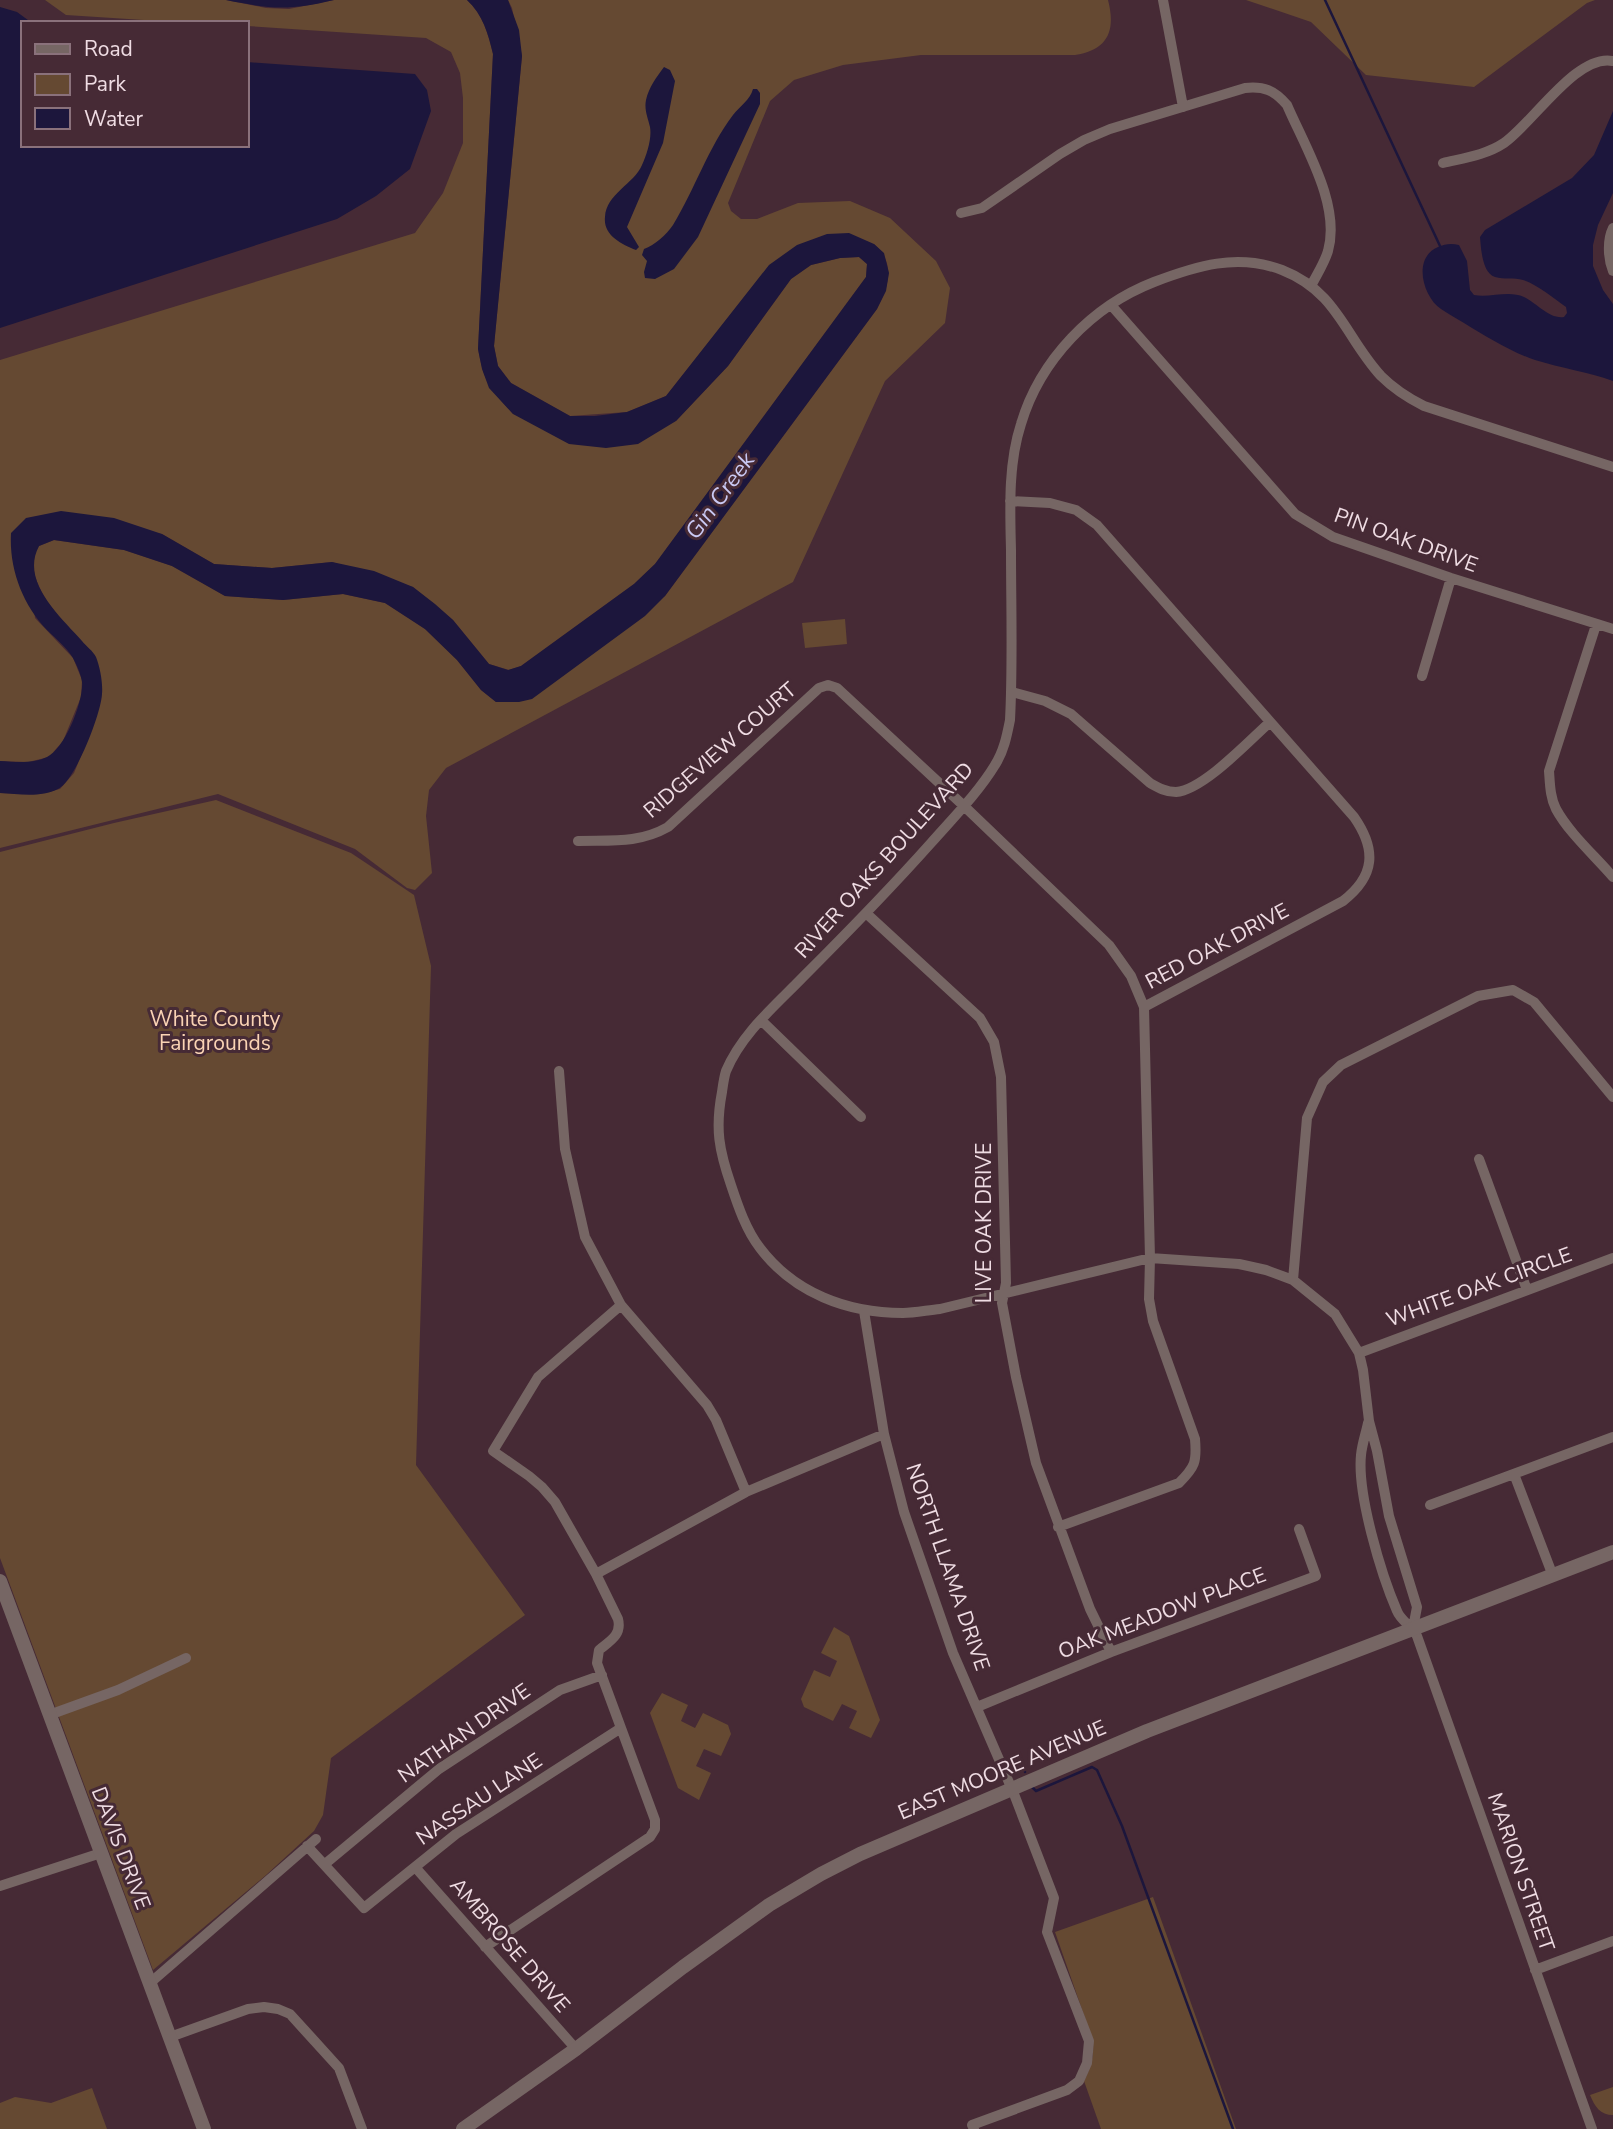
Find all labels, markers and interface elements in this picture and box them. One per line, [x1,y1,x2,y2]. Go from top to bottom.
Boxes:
legend [21,21,248,147]
text: Road [84,35,133,63]
text: Park [84,70,126,98]
text: Water [84,105,143,133]
water label: Gin Creek [678,446,762,546]
street label: PIN OAK DRIVE [1330,501,1482,579]
street label: RIDGEVIEW COURT [638,676,803,824]
street label: RIVER OAKS BOULEVARD [788,756,980,964]
street label: RED OAK DRIVE [1140,896,1294,996]
park label: White County Fairgrounds [150,1005,281,1057]
street label: LIVE OAK DRIVE [970,1143,998,1303]
street label: WHITE OAK CIRCLE [1382,1240,1576,1334]
street label: NORTH LLAMA DRIVE [899,1460,997,1674]
street label: OAK MEADOW PLACE [1054,1560,1270,1666]
street label: NATHAN DRIVE [392,1677,536,1789]
street label: EAST MOORE AVENUE [894,1713,1110,1827]
street label: NASSAU LANE [410,1746,548,1852]
street label: DAVIS DRIVE [85,1783,157,1913]
street label: MARION STREET [1481,1789,1561,1955]
street label: AMBROSE DRIVE [444,1872,576,2018]

